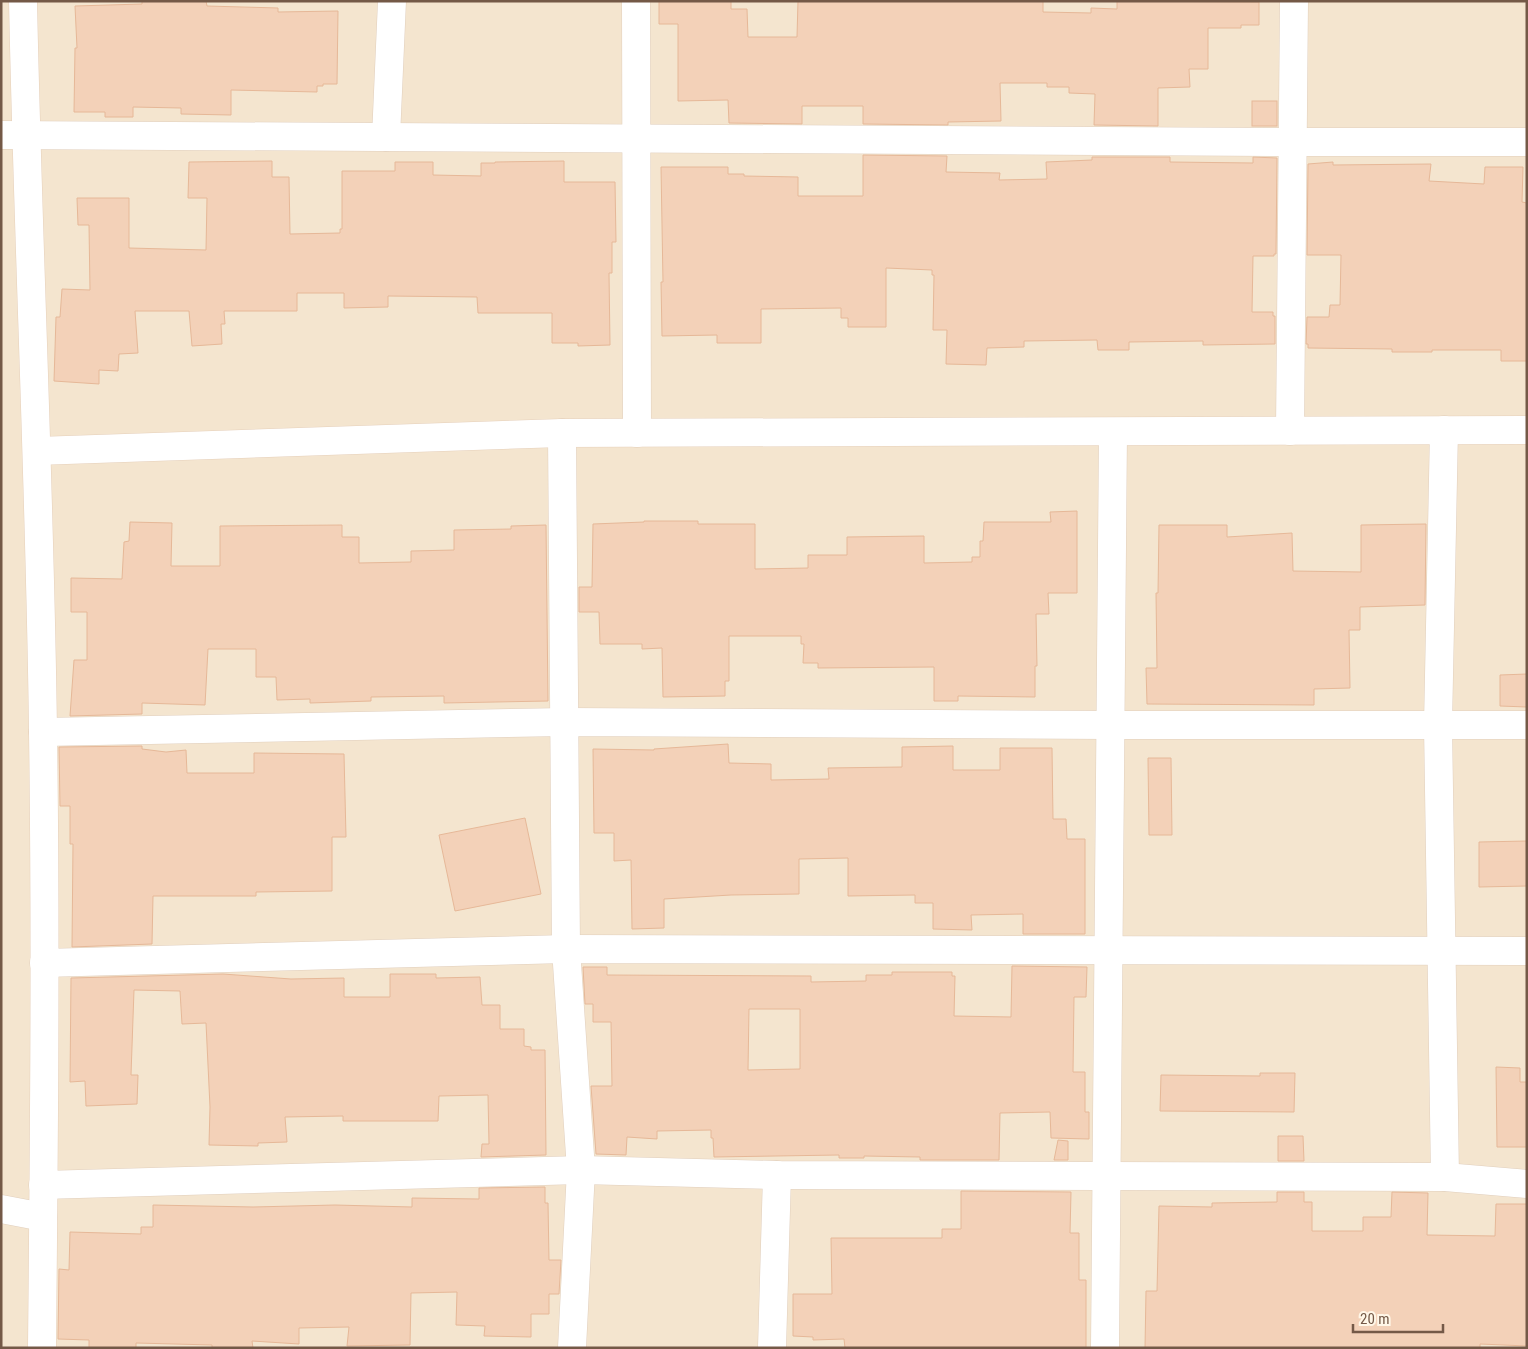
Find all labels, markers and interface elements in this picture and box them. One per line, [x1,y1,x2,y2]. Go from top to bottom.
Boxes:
scale bar [1353,1302,1443,1334]
text: 20 m [1360,1310,1390,1328]

